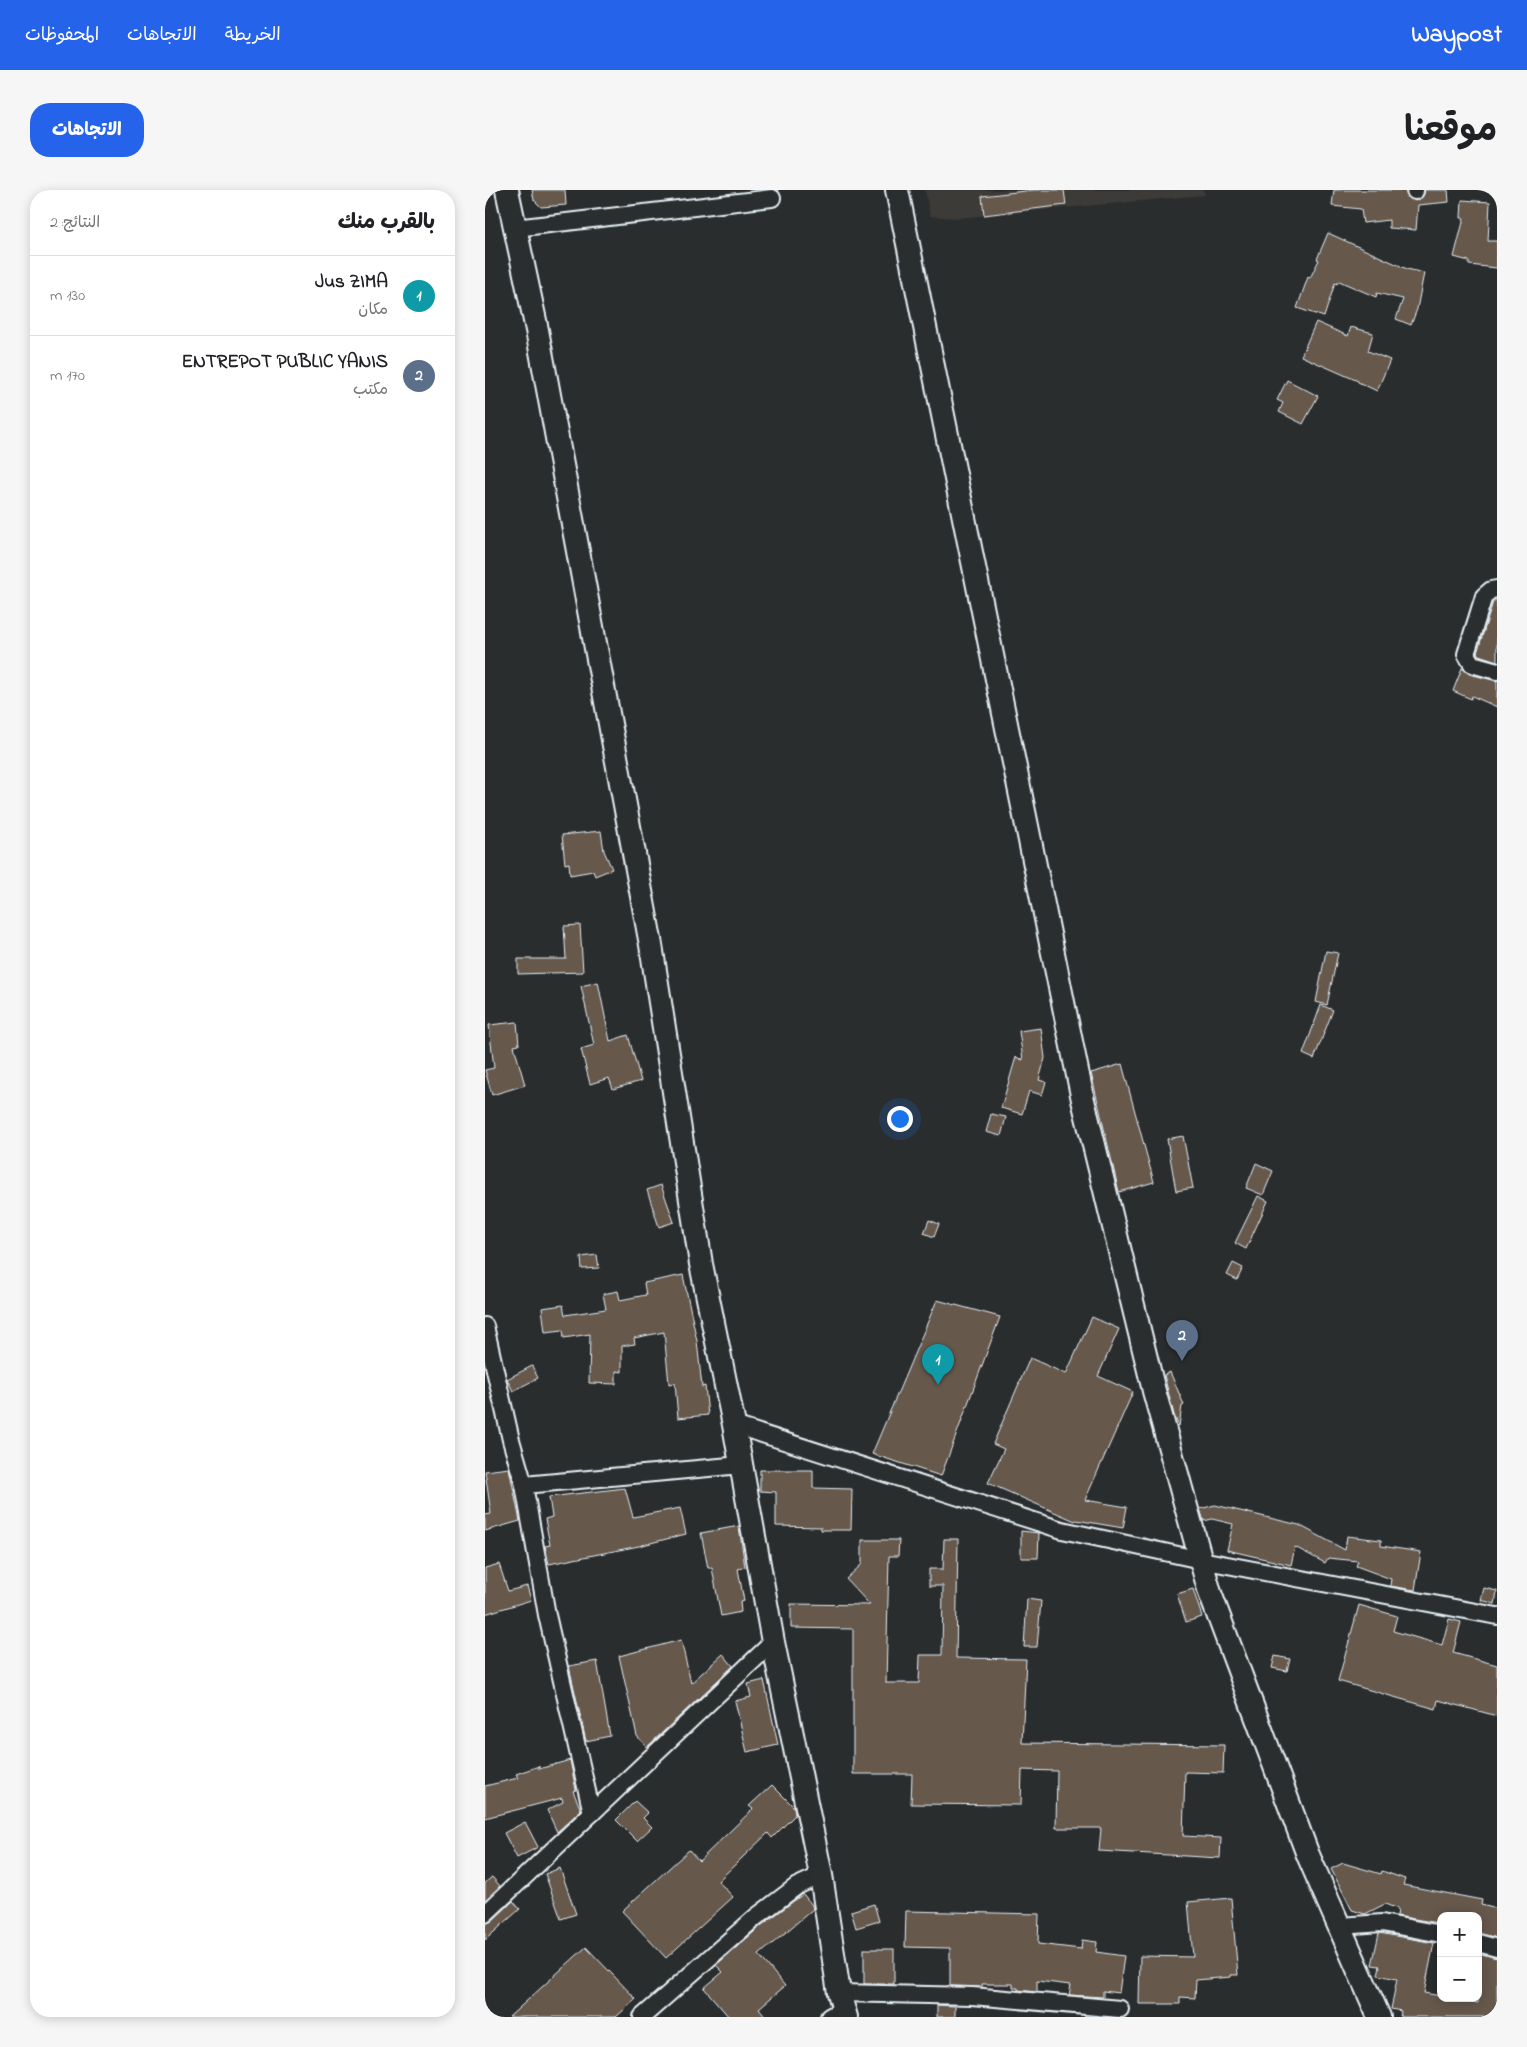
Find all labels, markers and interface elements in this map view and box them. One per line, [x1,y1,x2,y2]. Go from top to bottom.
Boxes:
text: Waypost [1411,18,1502,53]
text: المحفوظات [25,23,99,49]
text: الاتجاهات [127,23,197,49]
text: الخريطة [225,23,281,49]
button: الاتجاهات [30,103,144,157]
text: موقعنا [1404,106,1497,157]
text: بالقرب منك [338,208,435,238]
text: النتائج: 2 [50,211,100,235]
text: Jus ZIMA [315,269,388,296]
text: 130 m [50,284,85,308]
text: 1 [416,284,422,308]
text: مكان [358,298,388,322]
text: ENTREPOT PUBLIC YANIS [182,349,388,376]
text: 170 m [50,364,85,388]
text: 2 [415,364,423,388]
text: مكتب [353,378,388,402]
your location [887,1106,913,1132]
pin: 2 [1166,1320,1198,1361]
pin: 1 [922,1344,954,1385]
map controls [1437,1912,1482,2002]
button: + [1437,1912,1482,1957]
button: − [1437,1957,1482,2002]

